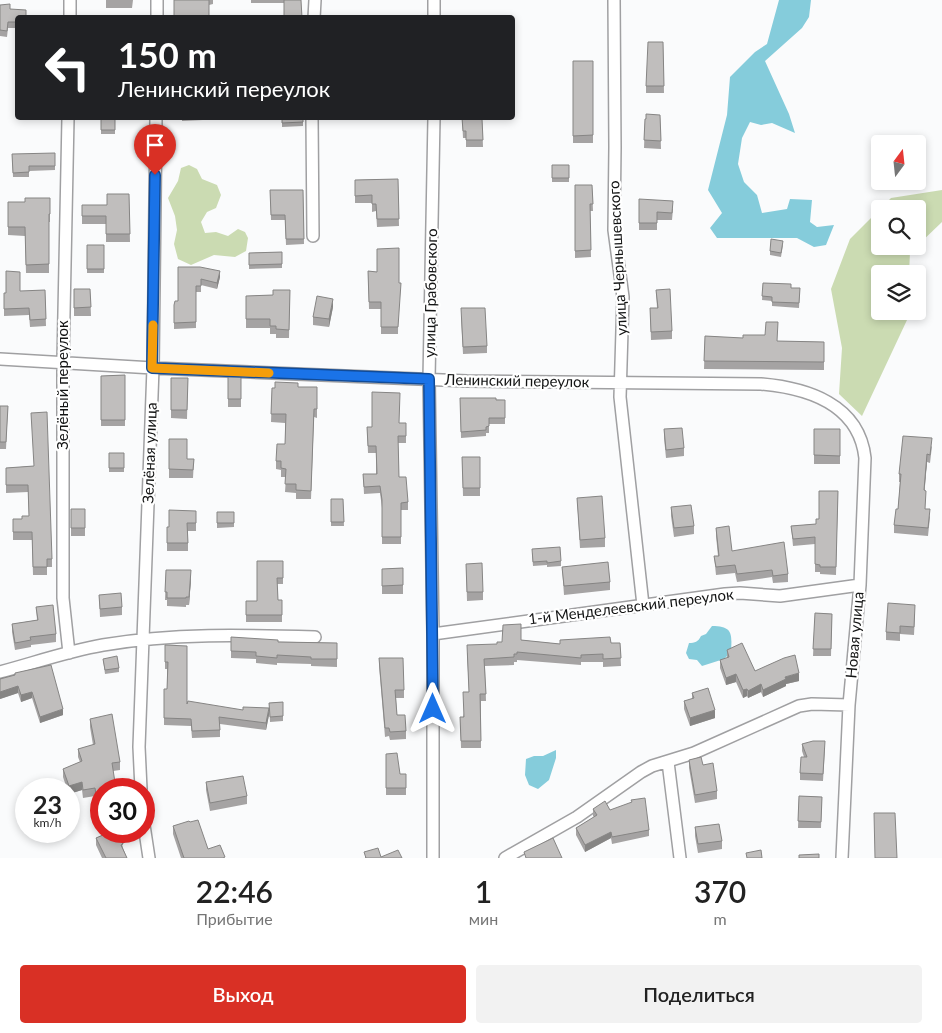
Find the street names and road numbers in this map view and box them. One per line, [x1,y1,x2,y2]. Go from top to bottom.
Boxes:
street label: улица Чернышевского [604,180,630,336]
street label: улица Грабовского [420,228,440,358]
street label: Зелёный переулок [53,320,71,450]
street label: Ленинский переулок [444,370,590,390]
street label: Зелёная улица [138,402,160,504]
street label: 1-й Менделеевский переулок [527,584,735,628]
street label: Новая улица [841,591,867,679]

